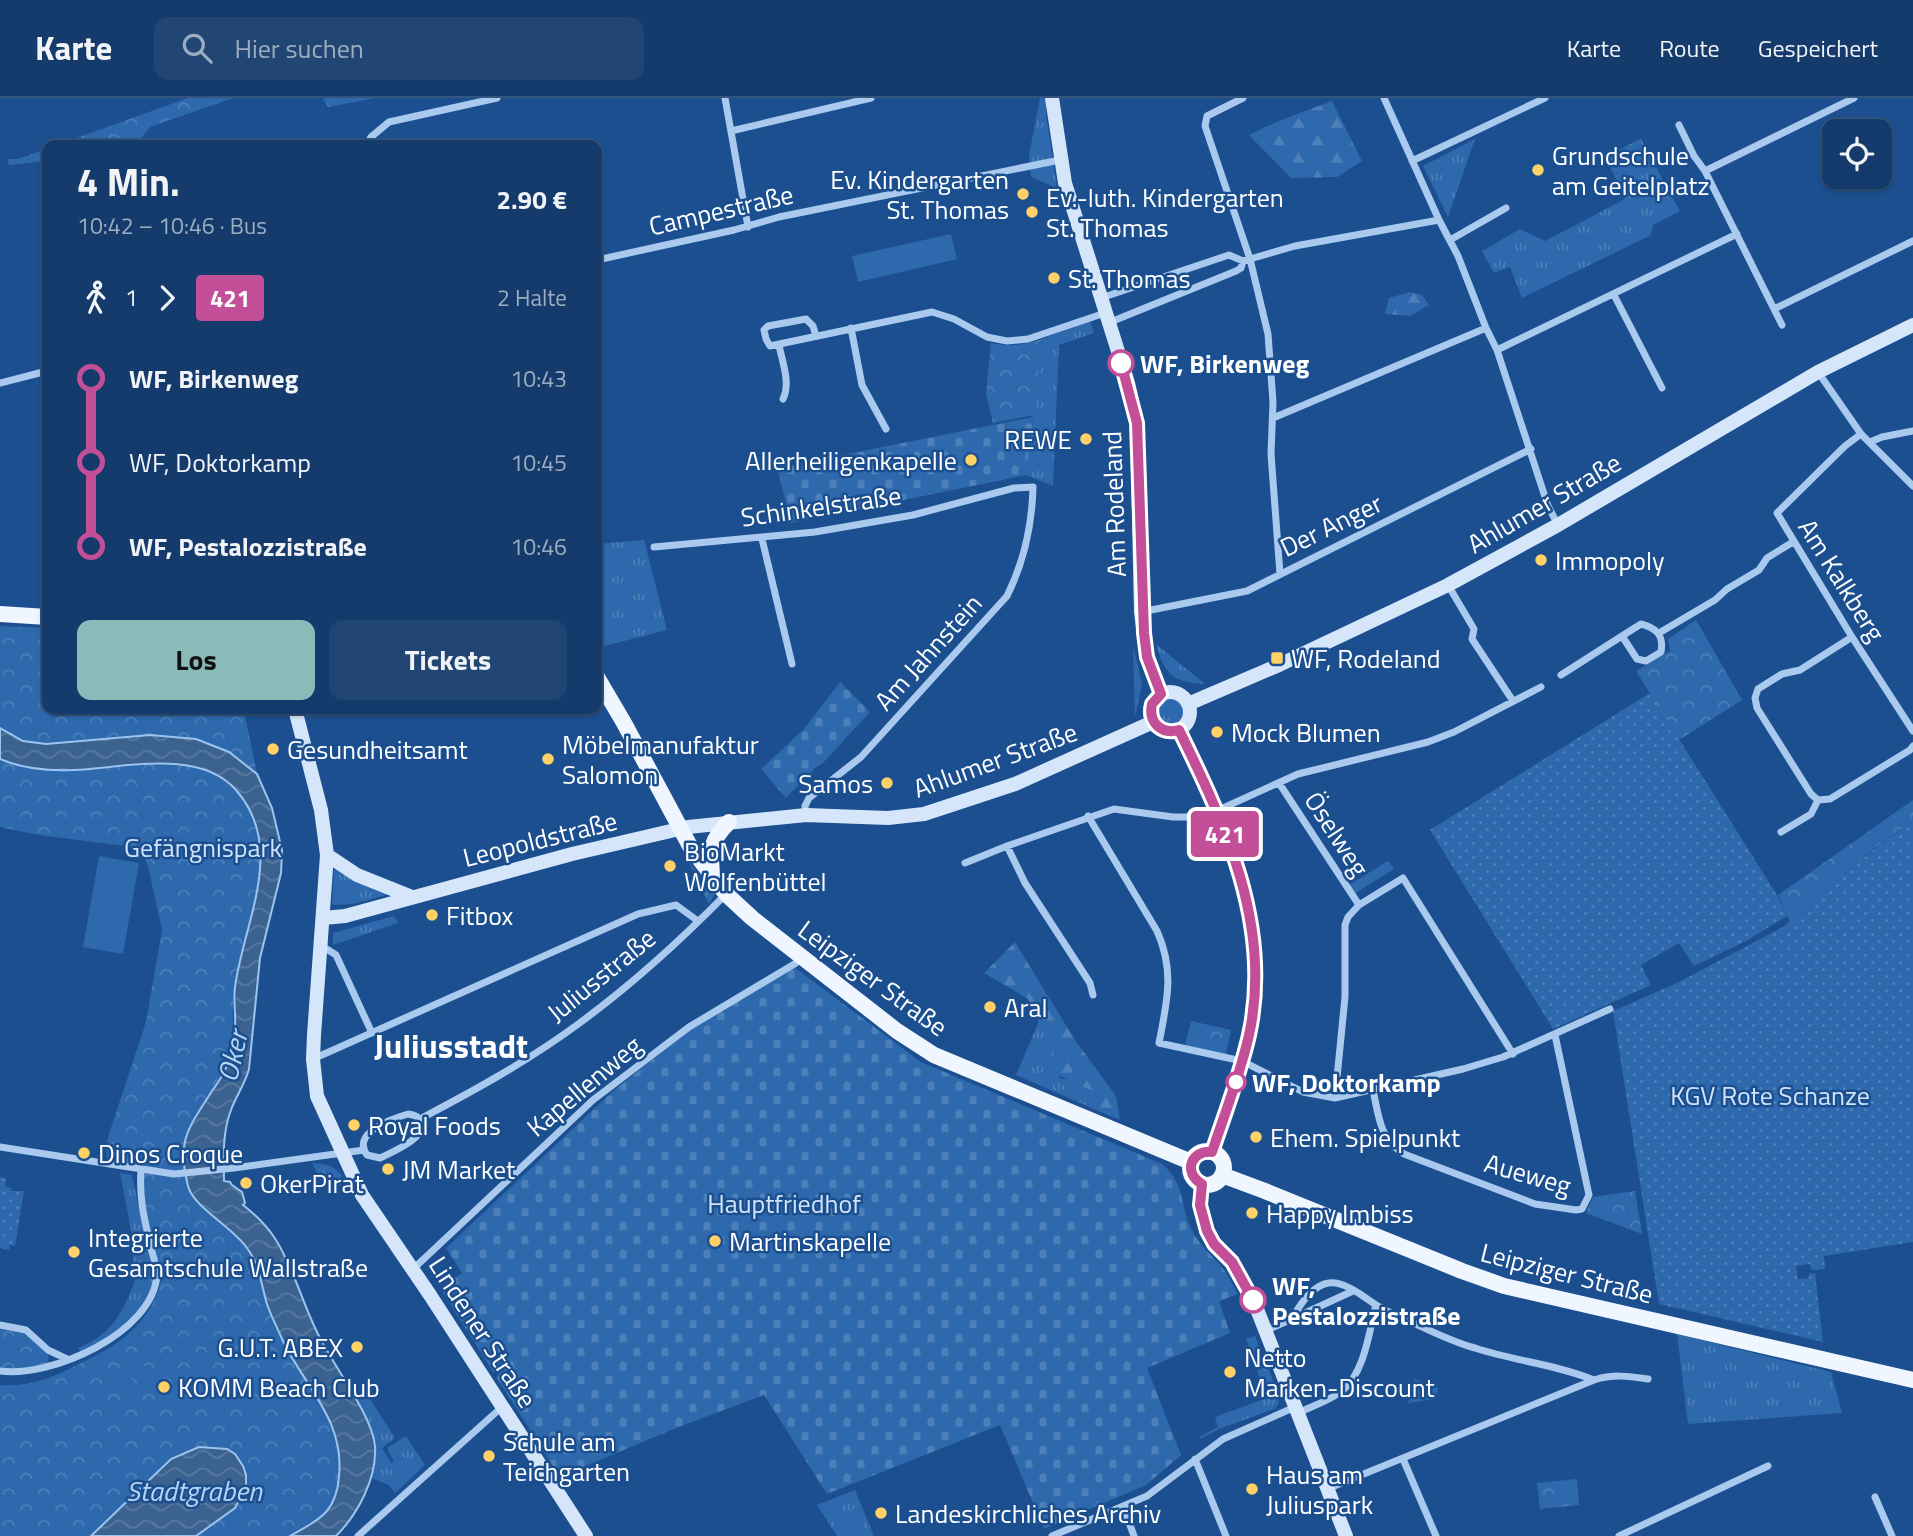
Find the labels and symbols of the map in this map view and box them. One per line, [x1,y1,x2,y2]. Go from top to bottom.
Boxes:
place label: Grundschule am Geitelplatz [1552,136,1709,205]
place label: Ev. Kindergarten St. Thomas [830,160,1009,229]
marker: Grundschule am Geitelplatz [1530,162,1546,178]
street label: Campestraße [645,174,797,246]
place label: Ev.-luth. Kindergarten St. Thomas [1046,178,1284,247]
marker: Ev. Kindergarten St. Thomas [1015,186,1031,202]
marker: Ev.-luth. Kindergarten St. Thomas [1024,204,1040,220]
place label: St. Thomas [1068,259,1191,298]
marker: St. Thomas [1046,270,1062,286]
place label: WF, Birkenweg [1140,344,1309,383]
marker: WF, Birkenweg [1108,350,1134,376]
place label: REWE [1004,420,1072,459]
street label: Am Rodeland [1092,430,1136,578]
marker: REWE [1078,431,1094,447]
place label: Allerheiligenkapelle [745,441,957,480]
street label: Ahlumer Straße [1460,443,1628,563]
marker: Allerheiligenkapelle [963,452,979,468]
street label: Schinkelstraße [738,475,904,537]
street label: Der Anger [1273,483,1389,567]
street label: Am Kalkberg [1789,511,1895,649]
place label: Immopoly [1555,541,1665,580]
marker: Immopoly [1533,552,1549,568]
street label: Am Jahnstein [865,585,991,719]
place label: WF, Rodeland [1291,639,1441,678]
marker: WF, Rodeland [1269,650,1285,666]
street label: Ahlumer Straße [908,712,1082,808]
place label: Mock Blumen [1231,713,1381,752]
marker: Mock Blumen [1209,724,1225,740]
place label: Möbelmanufaktur Salomon [562,725,759,794]
place label: Gesundheitsamt [287,730,468,769]
marker: Gesundheitsamt [265,741,281,757]
marker: Möbelmanufaktur Salomon [540,751,556,767]
place label: Samos [798,764,873,803]
marker: Samos [879,775,895,791]
street label: Öselweg [1295,784,1379,884]
street label: Leopoldstraße [459,801,621,877]
line badge: 421 [1185,811,1265,857]
park label: Gefängnispark [124,828,282,867]
place label: BioMarkt Wolfenbüttel [684,832,827,901]
marker: BioMarkt Wolfenbüttel [662,858,678,874]
place label: Fitbox [446,896,514,935]
marker: Fitbox [424,907,440,923]
street label: Leipziger Straße [790,910,956,1046]
street label: Juliusstraße [538,919,664,1031]
place label: Aral [1004,988,1048,1027]
marker: Aral [982,999,998,1015]
district label: Juliusstadt [374,1021,528,1071]
water label: Oker [205,1023,259,1086]
street label: Kapellenweg [518,1026,650,1146]
place label: WF, Doktorkamp [1252,1063,1441,1102]
marker: WF, Doktorkamp [1226,1072,1246,1092]
park label: KGV Rote Schanze [1670,1076,1870,1115]
place label: Royal Foods [368,1106,501,1145]
marker: Royal Foods [346,1117,362,1133]
place label: Ehem. Spielpunkt [1270,1118,1460,1157]
marker: Ehem. Spielpunkt [1248,1129,1264,1145]
place label: Dinos Croque [98,1134,243,1173]
street label: Aueweg [1480,1143,1576,1205]
marker: Dinos Croque [76,1145,92,1161]
place label: JM Market [402,1150,515,1189]
marker: JM Market [380,1161,396,1177]
place label: OkerPirat [260,1164,364,1203]
marker: OkerPirat [238,1175,254,1191]
park label: Hauptfriedhof [707,1184,861,1223]
place label: Happy Imbiss [1266,1194,1414,1233]
marker: Happy Imbiss [1244,1205,1260,1221]
place label: Integrierte Gesamtschule Wallstraße [88,1218,368,1287]
place label: Martinskapelle [729,1222,891,1261]
marker: Martinskapelle [707,1233,723,1249]
street label: Leipziger Straße [1477,1233,1657,1313]
marker: Integrierte Gesamtschule Wallstraße [66,1244,82,1260]
street label: Lindener Straße [419,1248,547,1416]
place label: WF, Pestalozzistraße [1272,1266,1461,1335]
marker: WF, Pestalozzistraße [1240,1287,1266,1313]
place label: G.U.T. ABEX [218,1328,343,1367]
place label: Netto Marken-Discount [1244,1338,1435,1407]
marker: G.U.T. ABEX [349,1339,365,1355]
marker: Netto Marken-Discount [1222,1364,1238,1380]
place label: KOMM Beach Club [178,1368,380,1407]
marker: KOMM Beach Club [156,1379,172,1395]
place label: Schule am Teichgarten [503,1422,630,1491]
marker: Schule am Teichgarten [481,1448,497,1464]
place label: Haus am Juliuspark [1266,1455,1373,1524]
water label: Stadtgraben [126,1469,263,1512]
marker: Haus am Juliuspark [1244,1481,1260,1497]
place label: Landeskirchliches Archiv [895,1494,1161,1533]
marker: Landeskirchliches Archiv [873,1505,889,1521]

